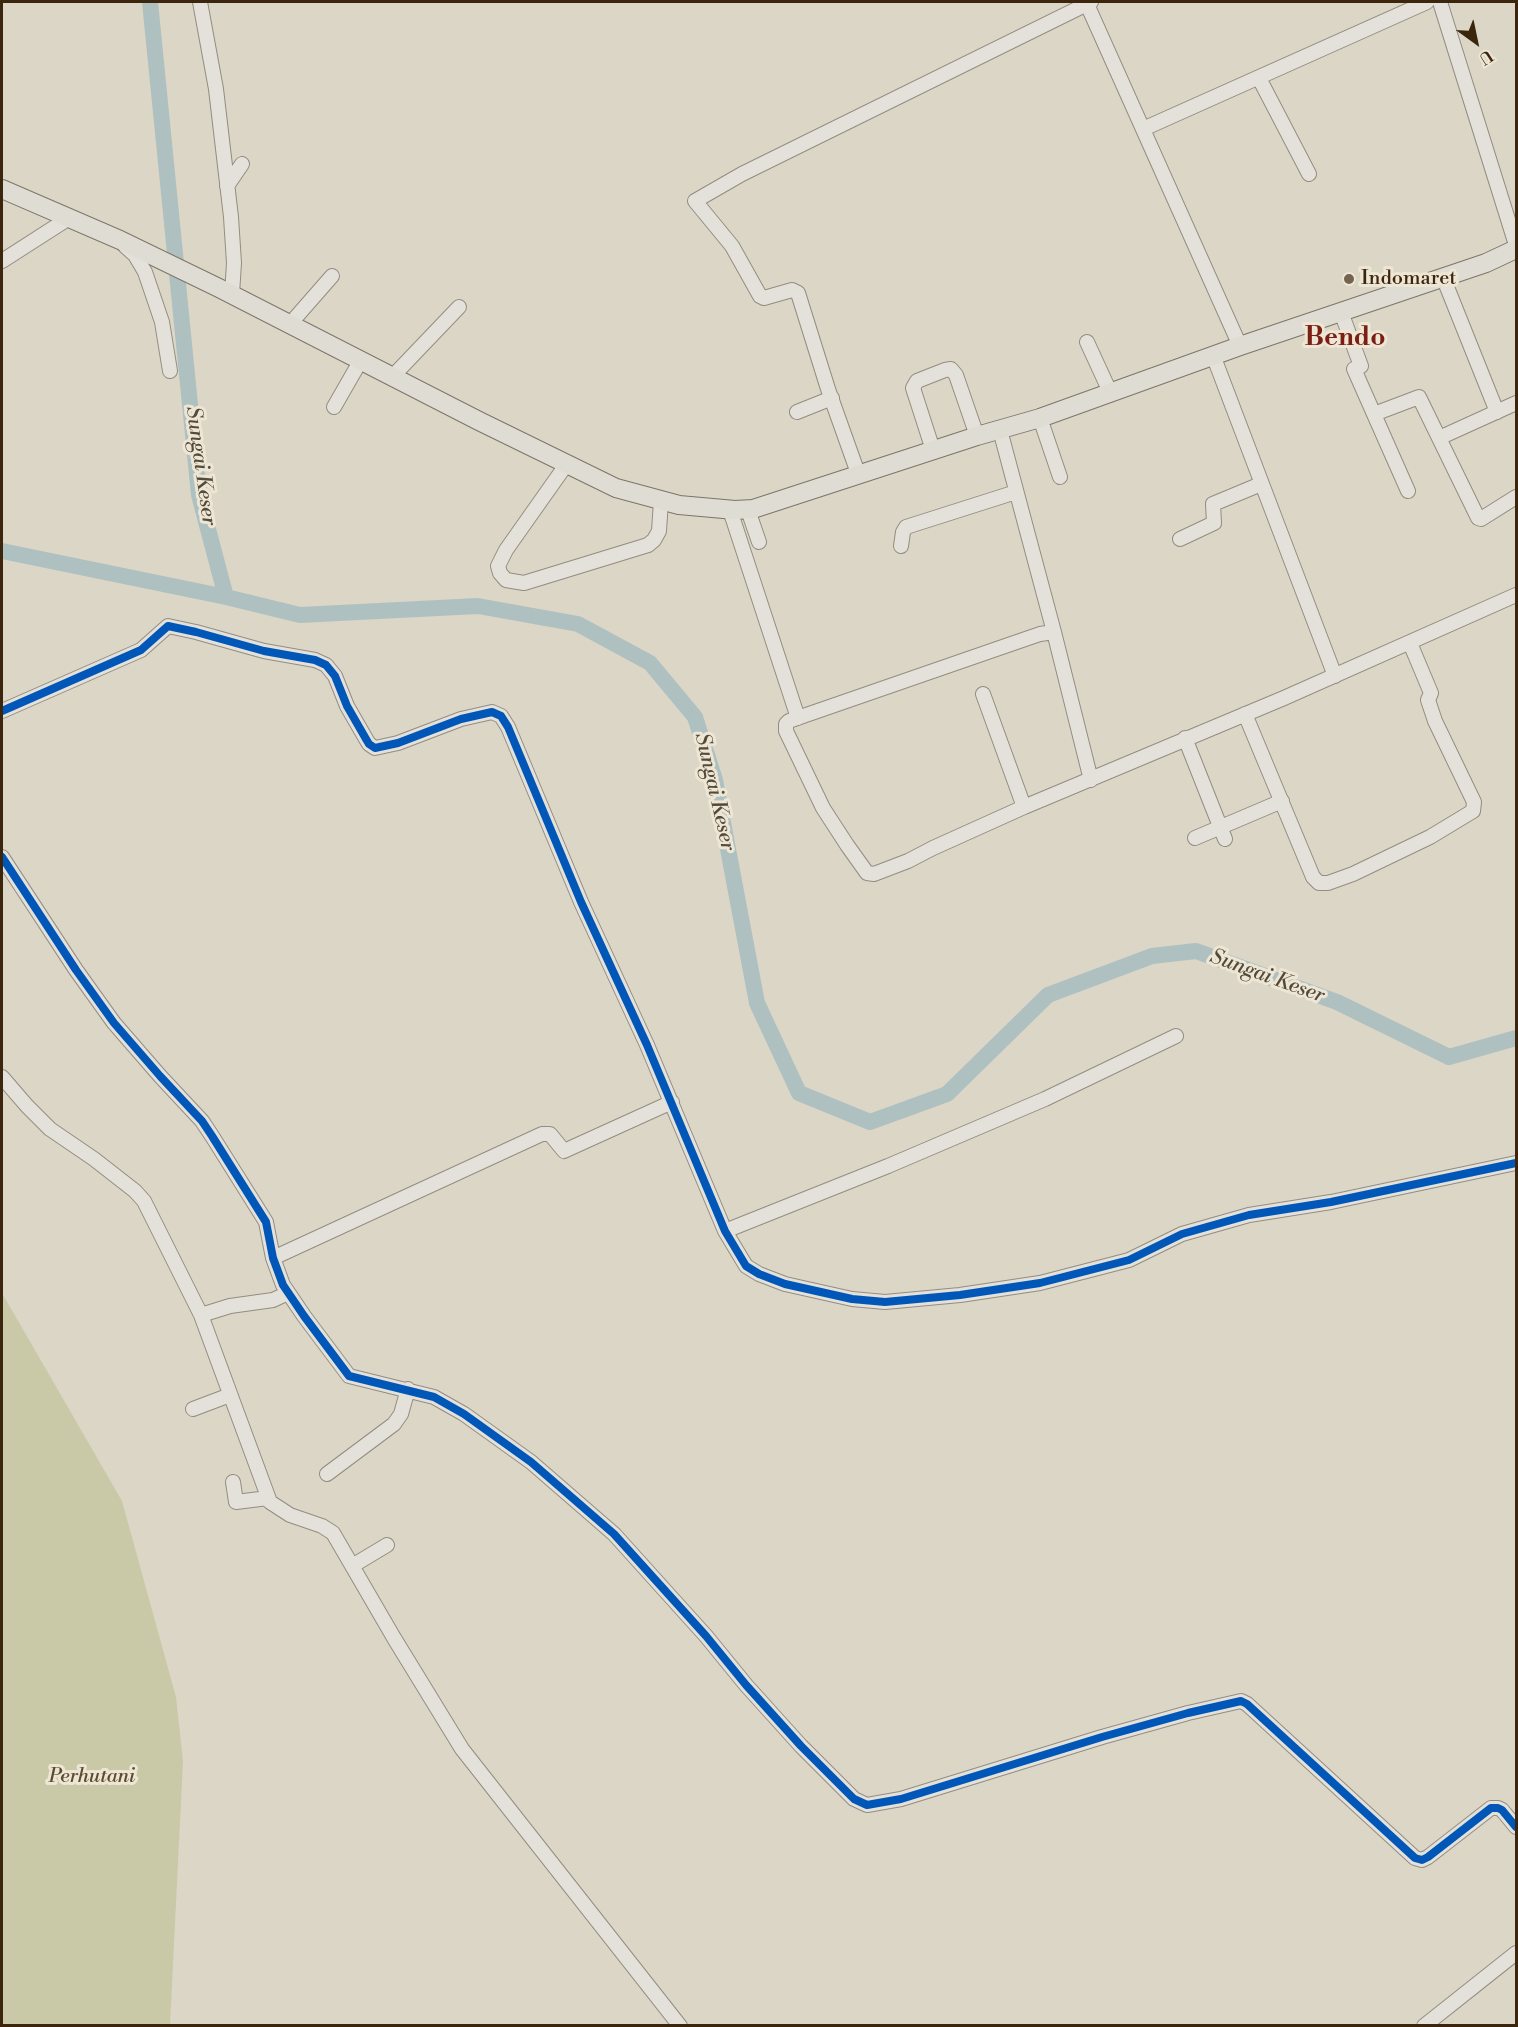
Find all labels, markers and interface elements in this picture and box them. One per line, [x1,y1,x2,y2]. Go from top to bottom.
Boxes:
north arrow [1446,12,1506,72]
text: U [1475,45,1496,69]
place label: Indomaret [1361,267,1456,291]
marker: Indomaret [1342,272,1356,286]
district label: Bendo [1304,323,1386,355]
water label: Sungai Keser [179,405,221,527]
water label: Sungai Keser [688,731,740,853]
water label: Sungai Keser [1206,945,1328,1009]
park label: Perhutani [49,1765,135,1789]

